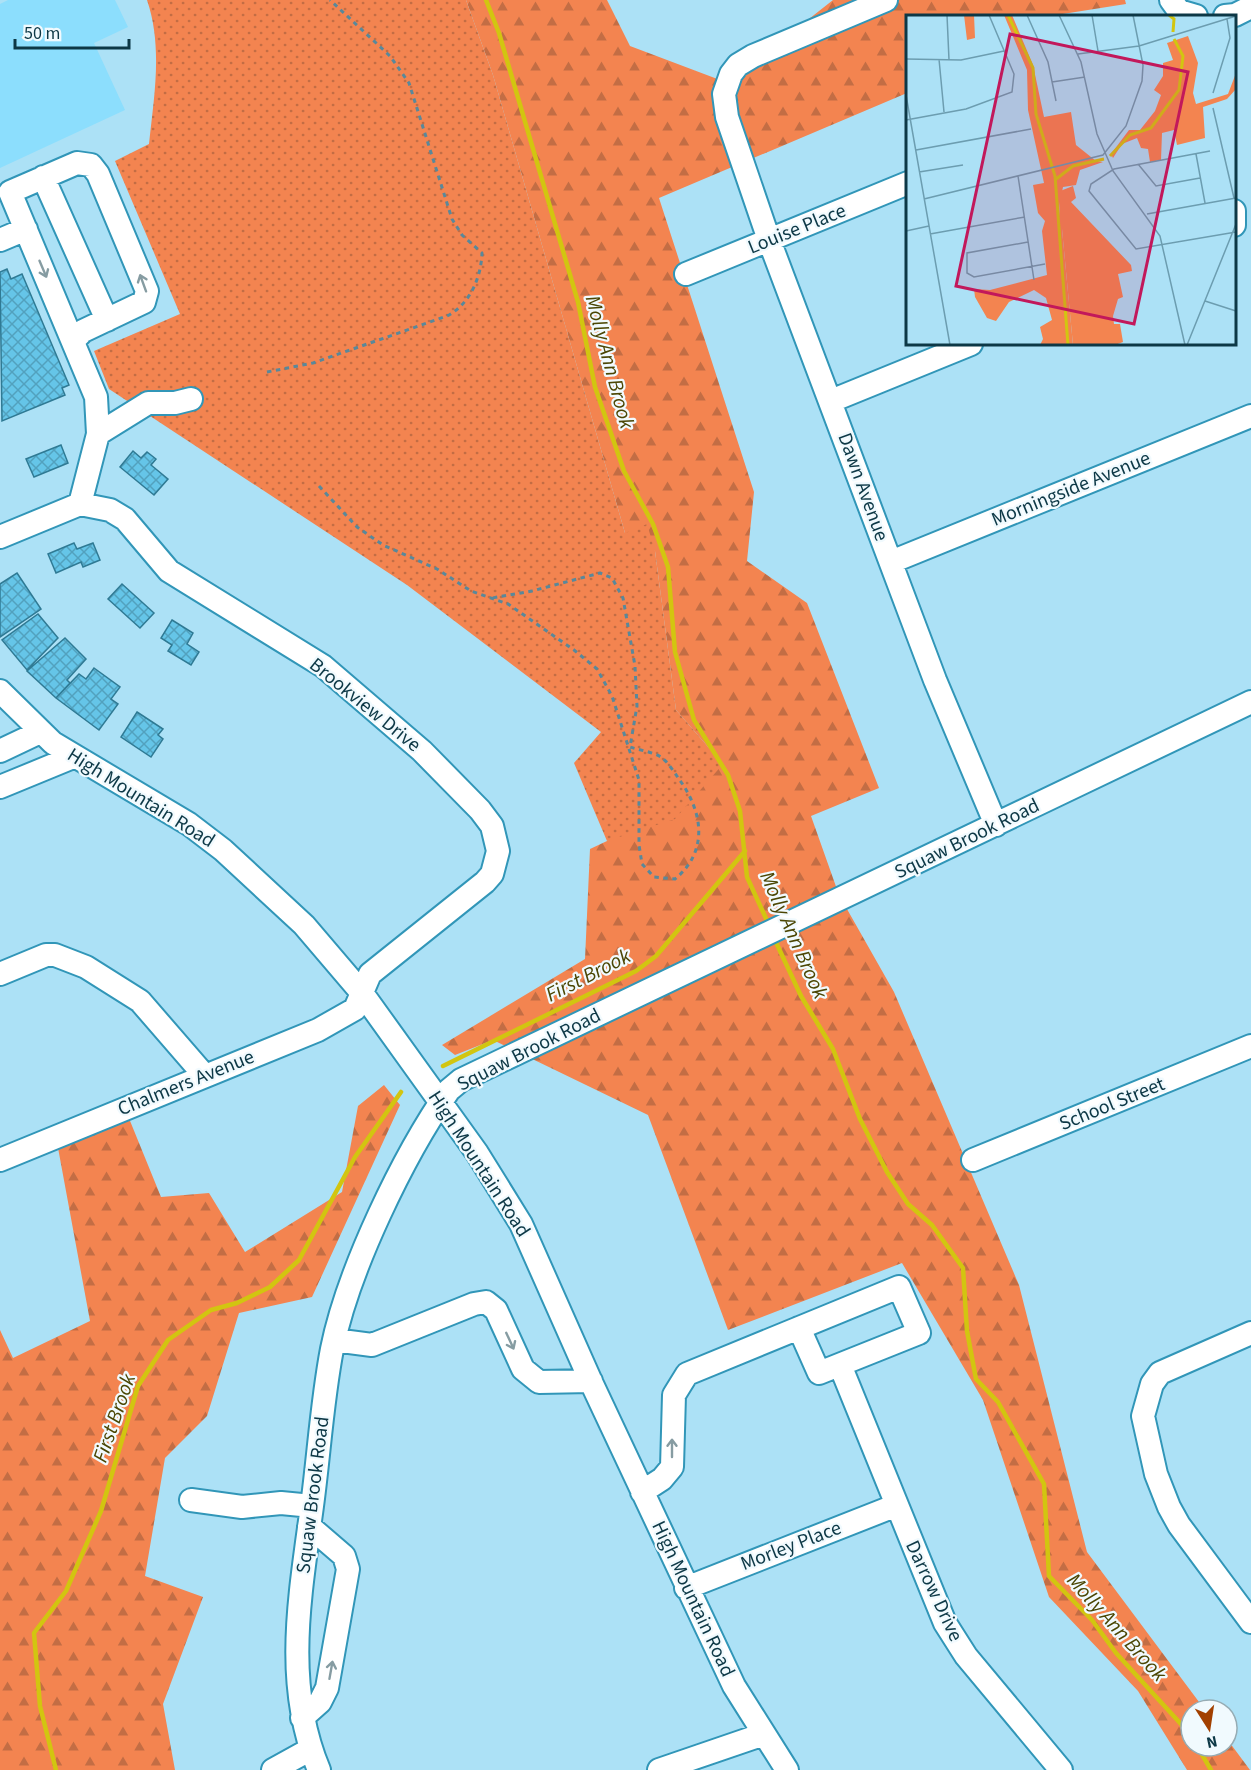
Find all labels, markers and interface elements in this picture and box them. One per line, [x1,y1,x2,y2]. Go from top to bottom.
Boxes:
scale bar [15,12,129,50]
inset map [906,15,1236,345]
text: 50 m [24,21,60,46]
street label: Louise Place [744,197,850,261]
one-way arrow [38,259,49,278]
one-way arrow [137,273,148,292]
water label: Molly Ann Brook [578,292,642,433]
street label: Dawn Avenue [830,429,896,545]
street label: Morningside Avenue [987,444,1155,534]
street label: Brookview Drive [303,651,427,759]
street label: High Mountain Road [62,741,220,855]
street label: Squaw Brook Road [890,792,1044,886]
water label: Molly Ann Brook [752,866,836,1005]
water label: First Brook [540,940,637,1009]
street label: Squaw Brook Road [452,1002,606,1098]
street label: Chalmers Avenue [114,1043,258,1123]
street label: School Street [1055,1070,1169,1138]
street label: High Mountain Road [421,1085,537,1243]
one-way arrow [505,1331,517,1349]
water label: First Brook [85,1369,143,1466]
street label: Squaw Brook Road [289,1415,337,1575]
one-way arrow [666,1438,678,1458]
street label: Morley Place [737,1514,846,1578]
street label: High Mountain Road [645,1516,741,1682]
street label: Darrow Drive [898,1536,970,1646]
water label: Molly Ann Brook [1060,1566,1175,1689]
one-way arrow [325,1660,336,1680]
north arrow [1179,1698,1239,1758]
text: N [1204,1730,1219,1754]

